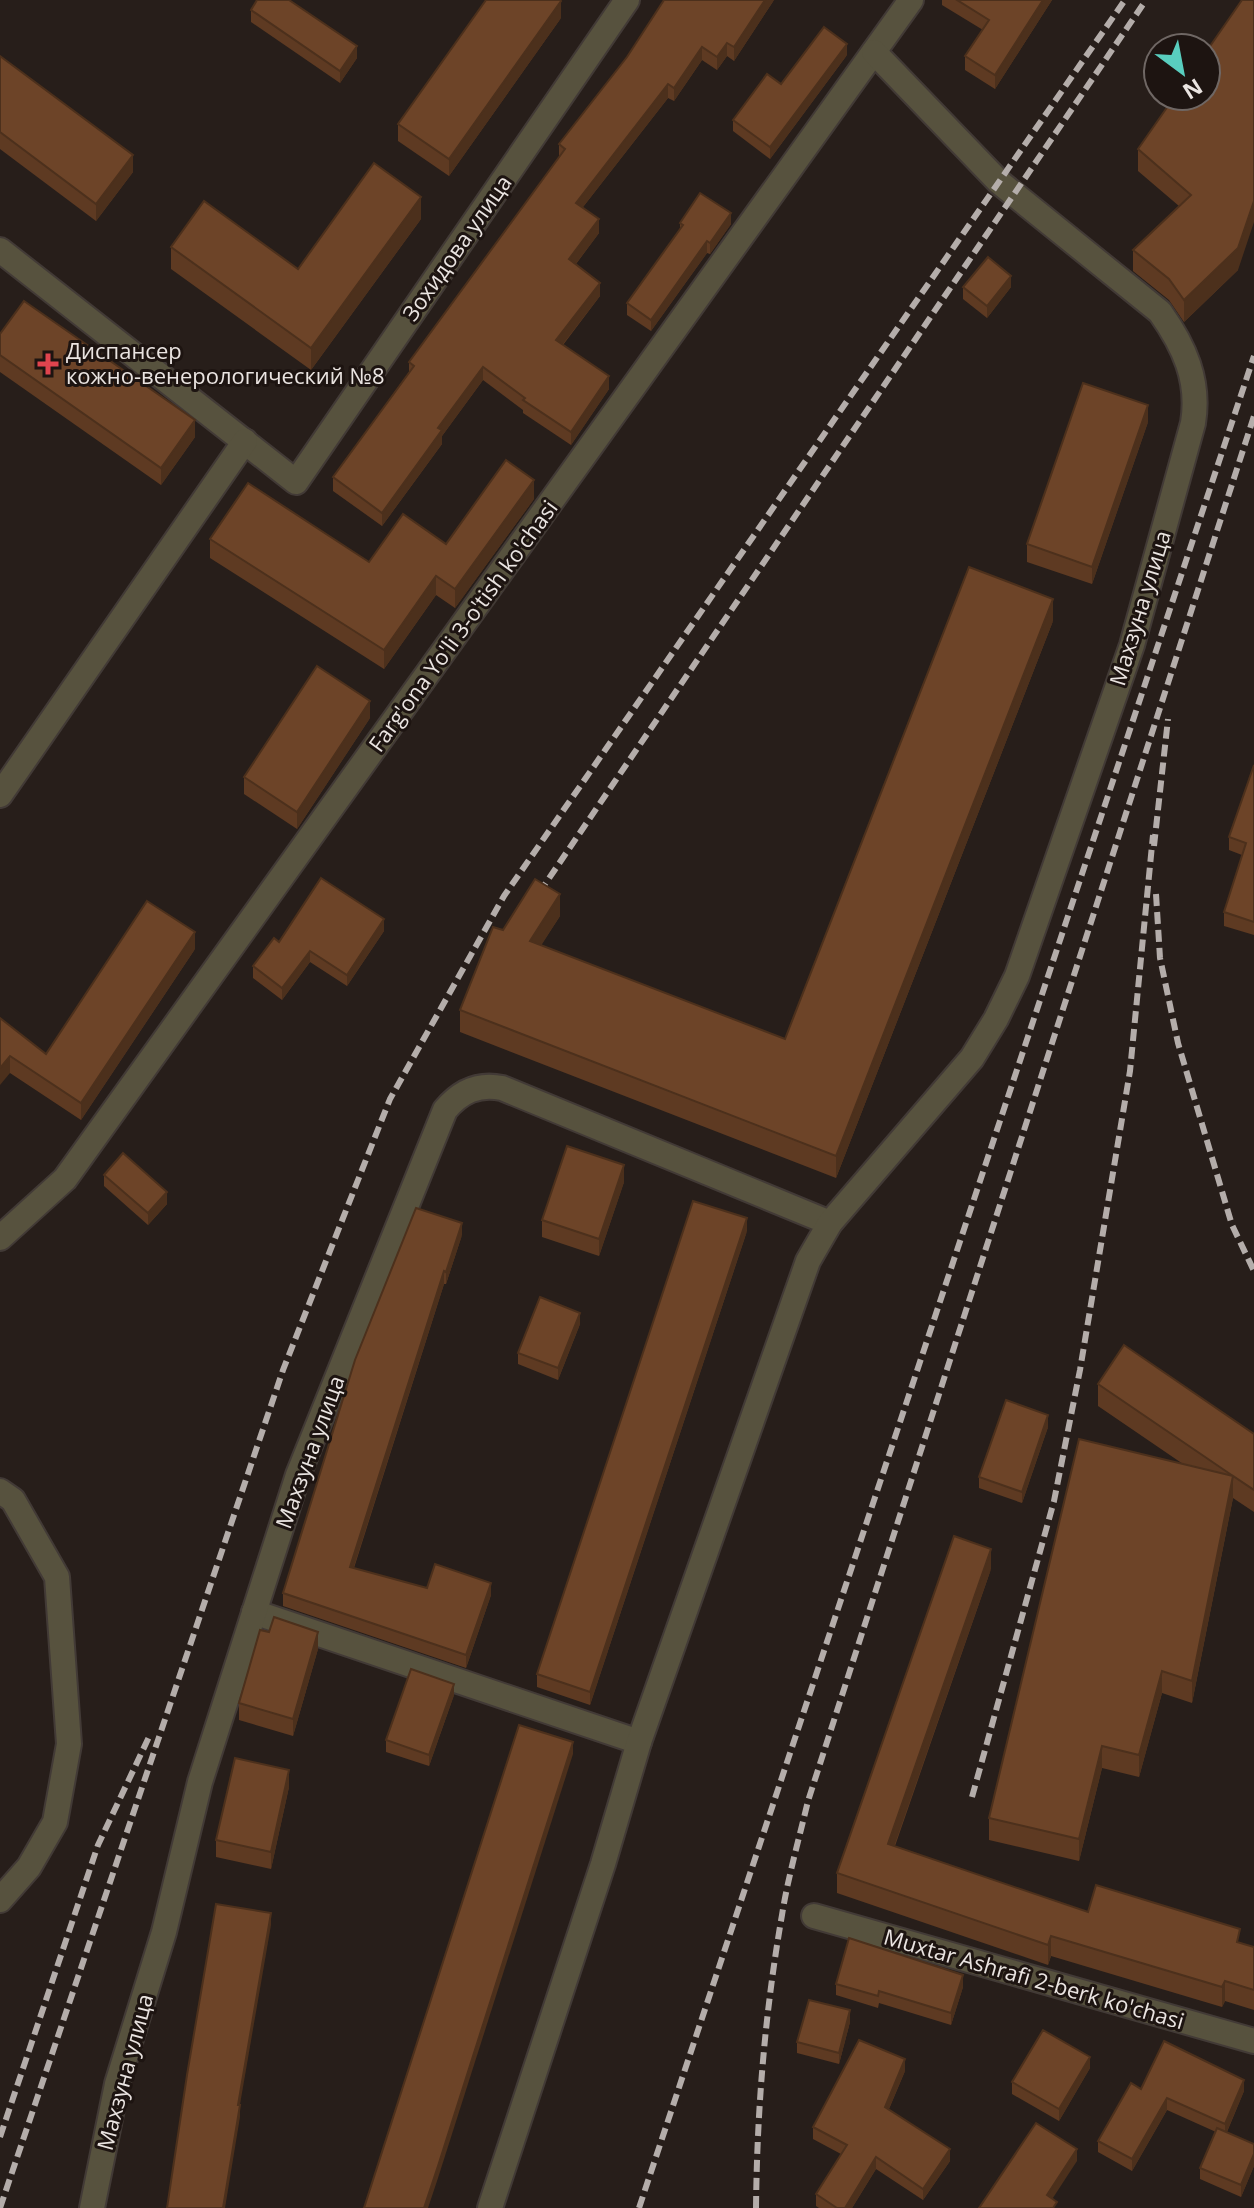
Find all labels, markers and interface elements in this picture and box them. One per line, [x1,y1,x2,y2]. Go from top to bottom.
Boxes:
north arrow [1142,32,1222,112]
text: N [1178,72,1209,107]
street label: Зохидова улица [395,169,518,326]
place label: Диспансер кожно-венерологический №8 [66,335,385,390]
marker: Диспансер кожно-венерологический №8 [37,353,59,375]
street label: Farg'ona Yo'li 3-o'tish ko'chasi [361,494,564,757]
street label: Махзуна улица [1101,527,1177,689]
street label: Махзуна улица [267,1371,351,1532]
street label: Muxtar Ashrafi 2-berk ko'chasi [881,1921,1188,2035]
street label: Махзуна улица [89,1990,159,2153]

